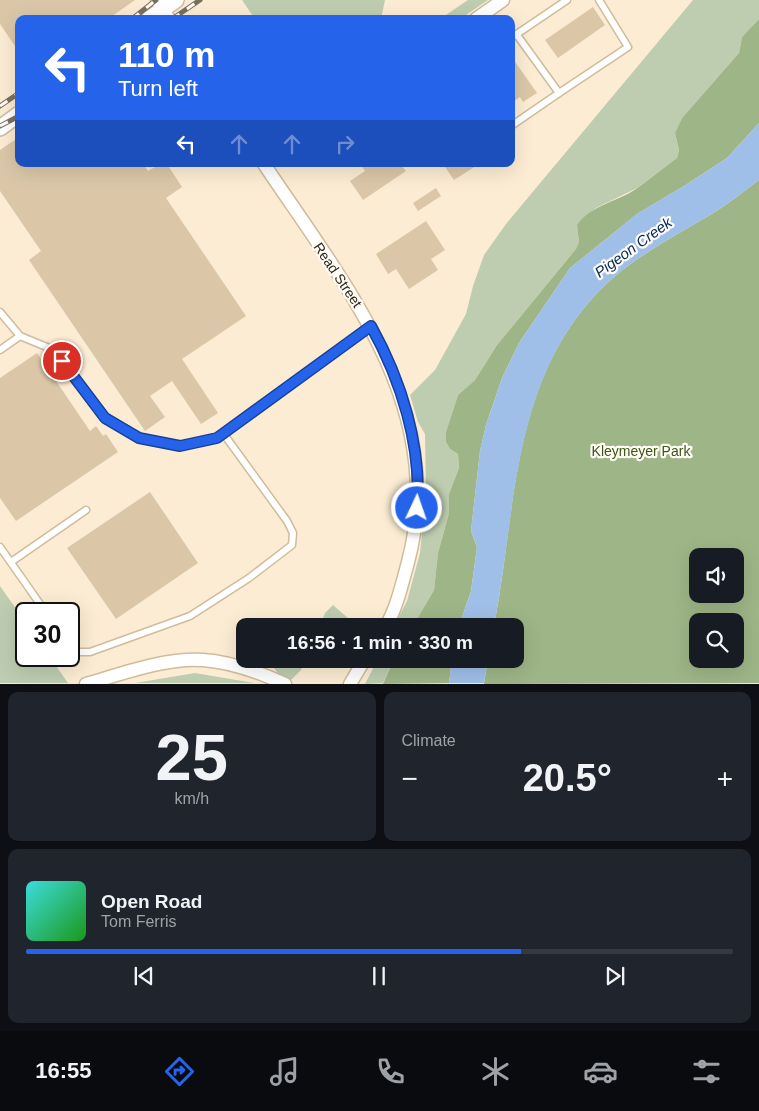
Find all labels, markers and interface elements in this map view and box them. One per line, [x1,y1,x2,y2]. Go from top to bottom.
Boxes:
icon: left [35,35,100,100]
text: 110 m [118,35,215,74]
text: Turn left [118,76,198,101]
icon: left [172,130,200,158]
icon: ahead [225,130,253,158]
icon: ahead [278,130,306,158]
icon: right [331,130,359,158]
water label: Pigeon Creek [591,213,676,281]
street label: Read Street [310,240,366,311]
pin [41,340,83,382]
icon: arrive [48,347,76,375]
park label: Kleymeyer Park [592,443,691,459]
position arrow [390,481,442,533]
map controls [689,548,744,668]
button: sound [689,548,744,603]
speed limit sign: 30 [15,602,80,667]
button: search [689,613,744,668]
text: 16:56 · 1 min · 330 m [287,632,473,653]
text: 25 [156,721,228,794]
text: Climate [402,732,456,749]
text: 20.5° [523,757,612,799]
text: − [402,763,418,794]
text: + [717,763,733,794]
text: km/h [174,790,209,807]
text: Open Road [101,891,202,912]
text: Tom Ferris [101,913,177,930]
icon: previous [130,962,158,990]
icon: pause [365,962,393,990]
icon: next [601,962,629,990]
icon: directions [162,1054,197,1089]
icon: music [267,1054,302,1089]
icon: phone [373,1054,408,1089]
icon: climate [478,1054,513,1089]
icon: car [583,1054,618,1089]
icon: filters [689,1054,724,1089]
text: 16:55 [35,1058,91,1083]

